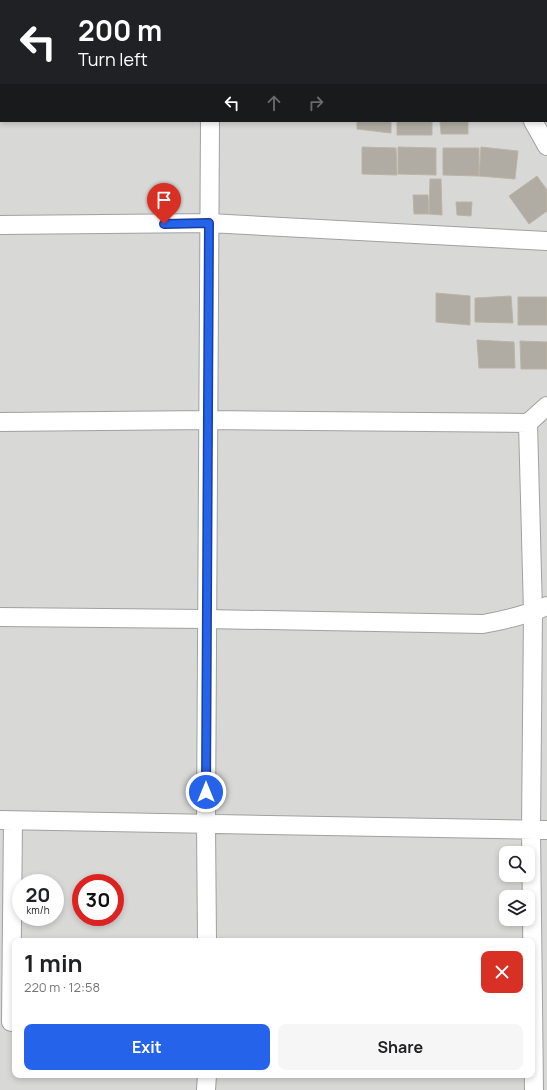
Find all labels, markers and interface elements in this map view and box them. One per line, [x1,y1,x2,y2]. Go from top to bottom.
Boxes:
text: 200 m [78,11,162,49]
icon: left [12,16,64,68]
text: Turn left [78,47,148,71]
icon: left [221,92,243,114]
icon: ahead [263,92,285,114]
icon: right [305,92,327,114]
pin [147,183,181,224]
icon: arrive [153,189,175,211]
position arrow [185,771,227,813]
map controls [499,846,535,926]
button: search [499,846,535,882]
speed limit sign: 30 [72,874,124,926]
text: 20 [25,881,51,908]
button: layers [499,890,535,926]
text: km/h [26,903,50,917]
text: 1 min [24,946,83,979]
button: close [481,951,523,993]
text: 220 m · 12:58 [24,978,100,996]
button: Exit [24,1024,270,1070]
button: Share [278,1024,523,1070]

